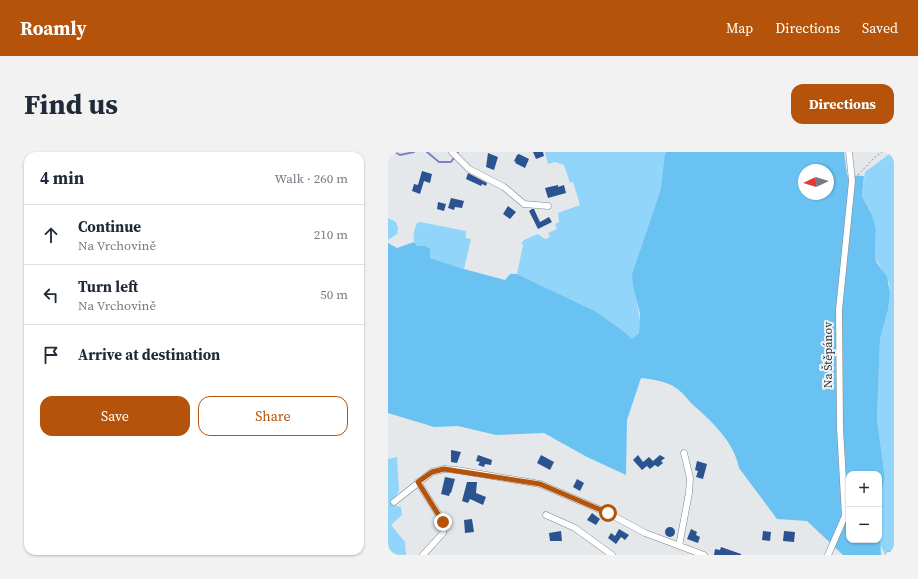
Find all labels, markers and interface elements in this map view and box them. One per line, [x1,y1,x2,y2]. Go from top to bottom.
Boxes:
text: Roamly [20,15,87,41]
text: Map [726,18,753,38]
text: Directions [775,18,840,38]
text: Saved [862,18,898,38]
button: Directions [791,84,894,124]
text: Find us [24,85,118,123]
north arrow [798,164,834,200]
text: 4 min [40,166,84,190]
text: Walk · 260 m [275,170,348,187]
text: Continue [78,216,141,237]
icon: ahead [40,224,62,246]
text: 210 m [314,226,348,243]
text: Na Vrchovině [78,237,156,254]
text: Turn left [78,276,138,297]
icon: left [40,284,62,306]
text: 50 m [320,286,348,303]
text: Na Vrchovině [78,297,156,314]
street label: Na Štěpánov [820,322,836,388]
icon: arrive [40,344,62,366]
text: Arrive at destination [78,344,220,365]
button: Save [40,396,190,436]
button: Share [198,396,348,436]
map controls [846,471,882,543]
button: + [846,471,882,507]
route start [599,504,617,522]
button: − [846,507,882,543]
route end [434,513,452,531]

